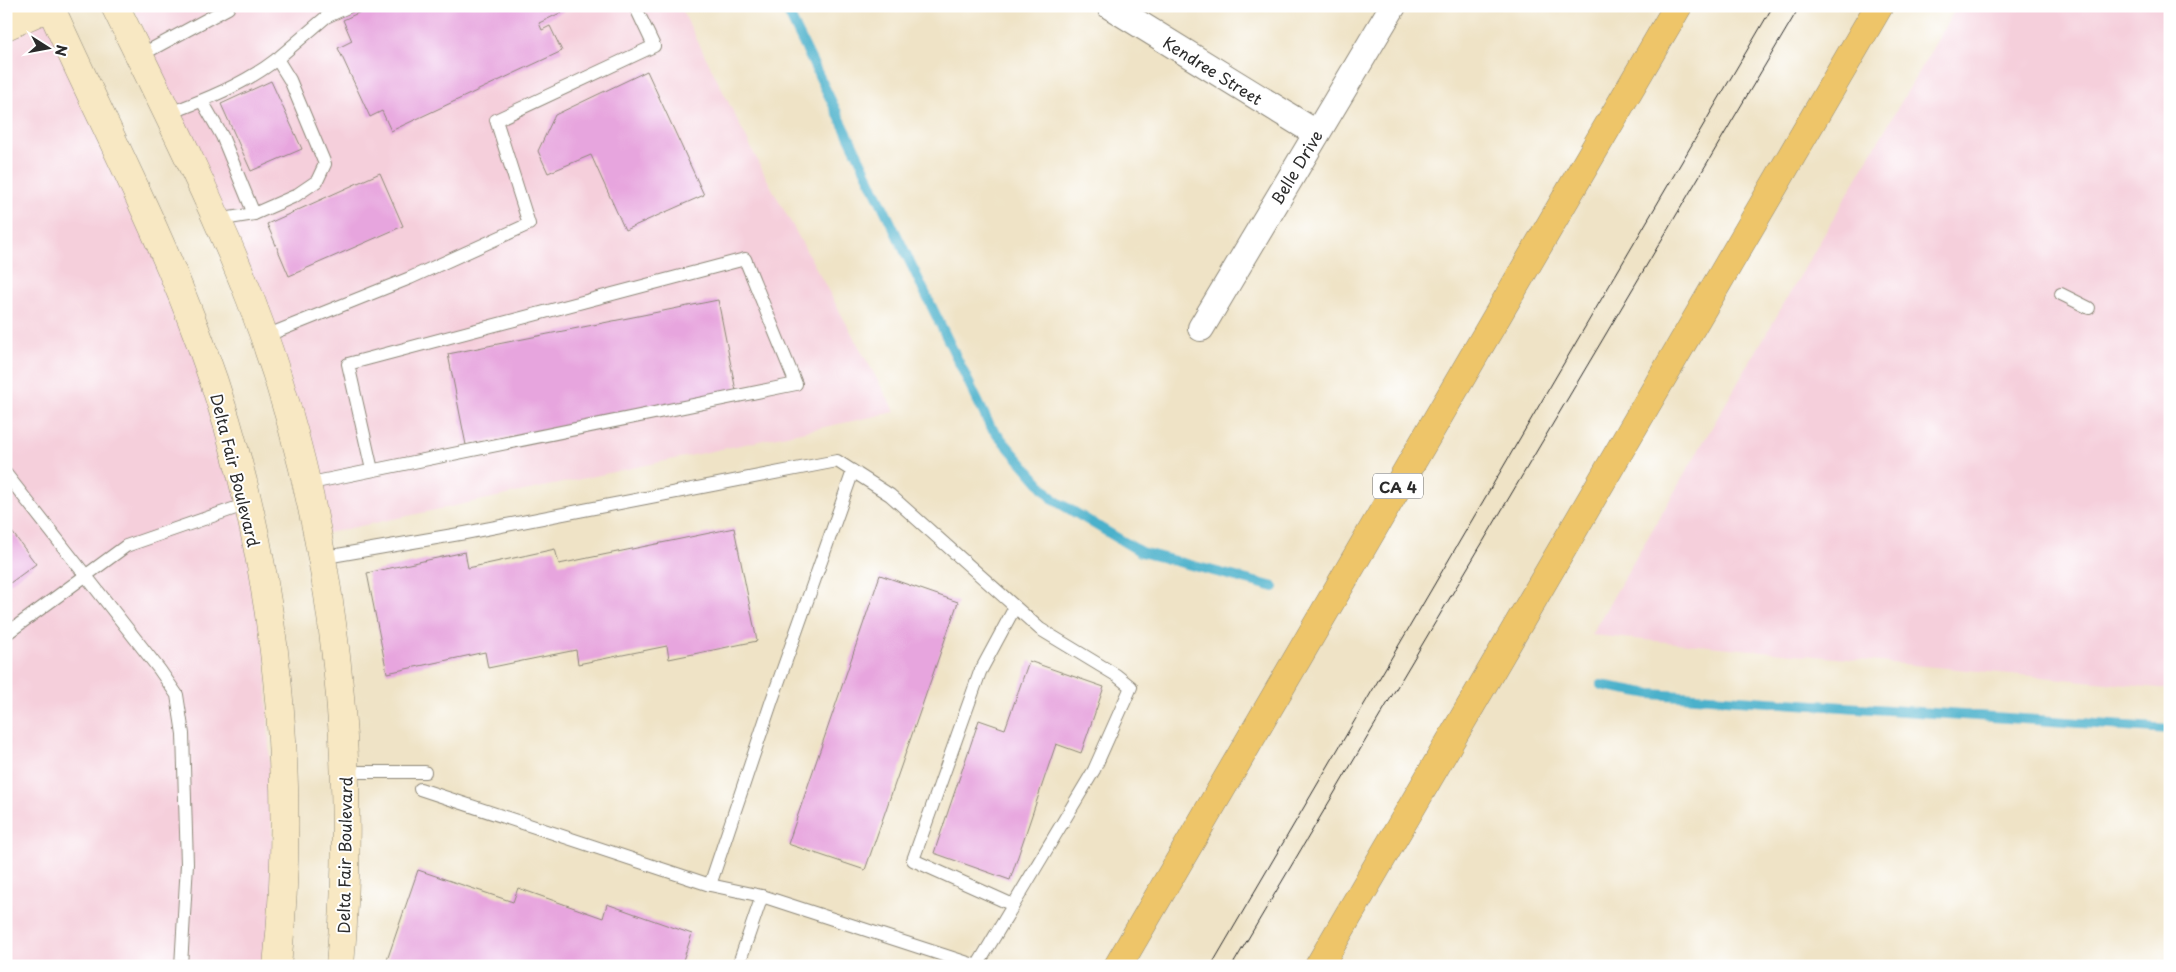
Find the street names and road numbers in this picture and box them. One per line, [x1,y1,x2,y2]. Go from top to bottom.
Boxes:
street label: Kendree Street [1159,30,1268,110]
street label: Belle Drive [1264,125,1328,209]
street label: Delta Fair Boulevard [205,391,267,549]
road number: CA 4 [1373,474,1423,498]
street label: Delta Fair Boulevard [331,776,357,934]

